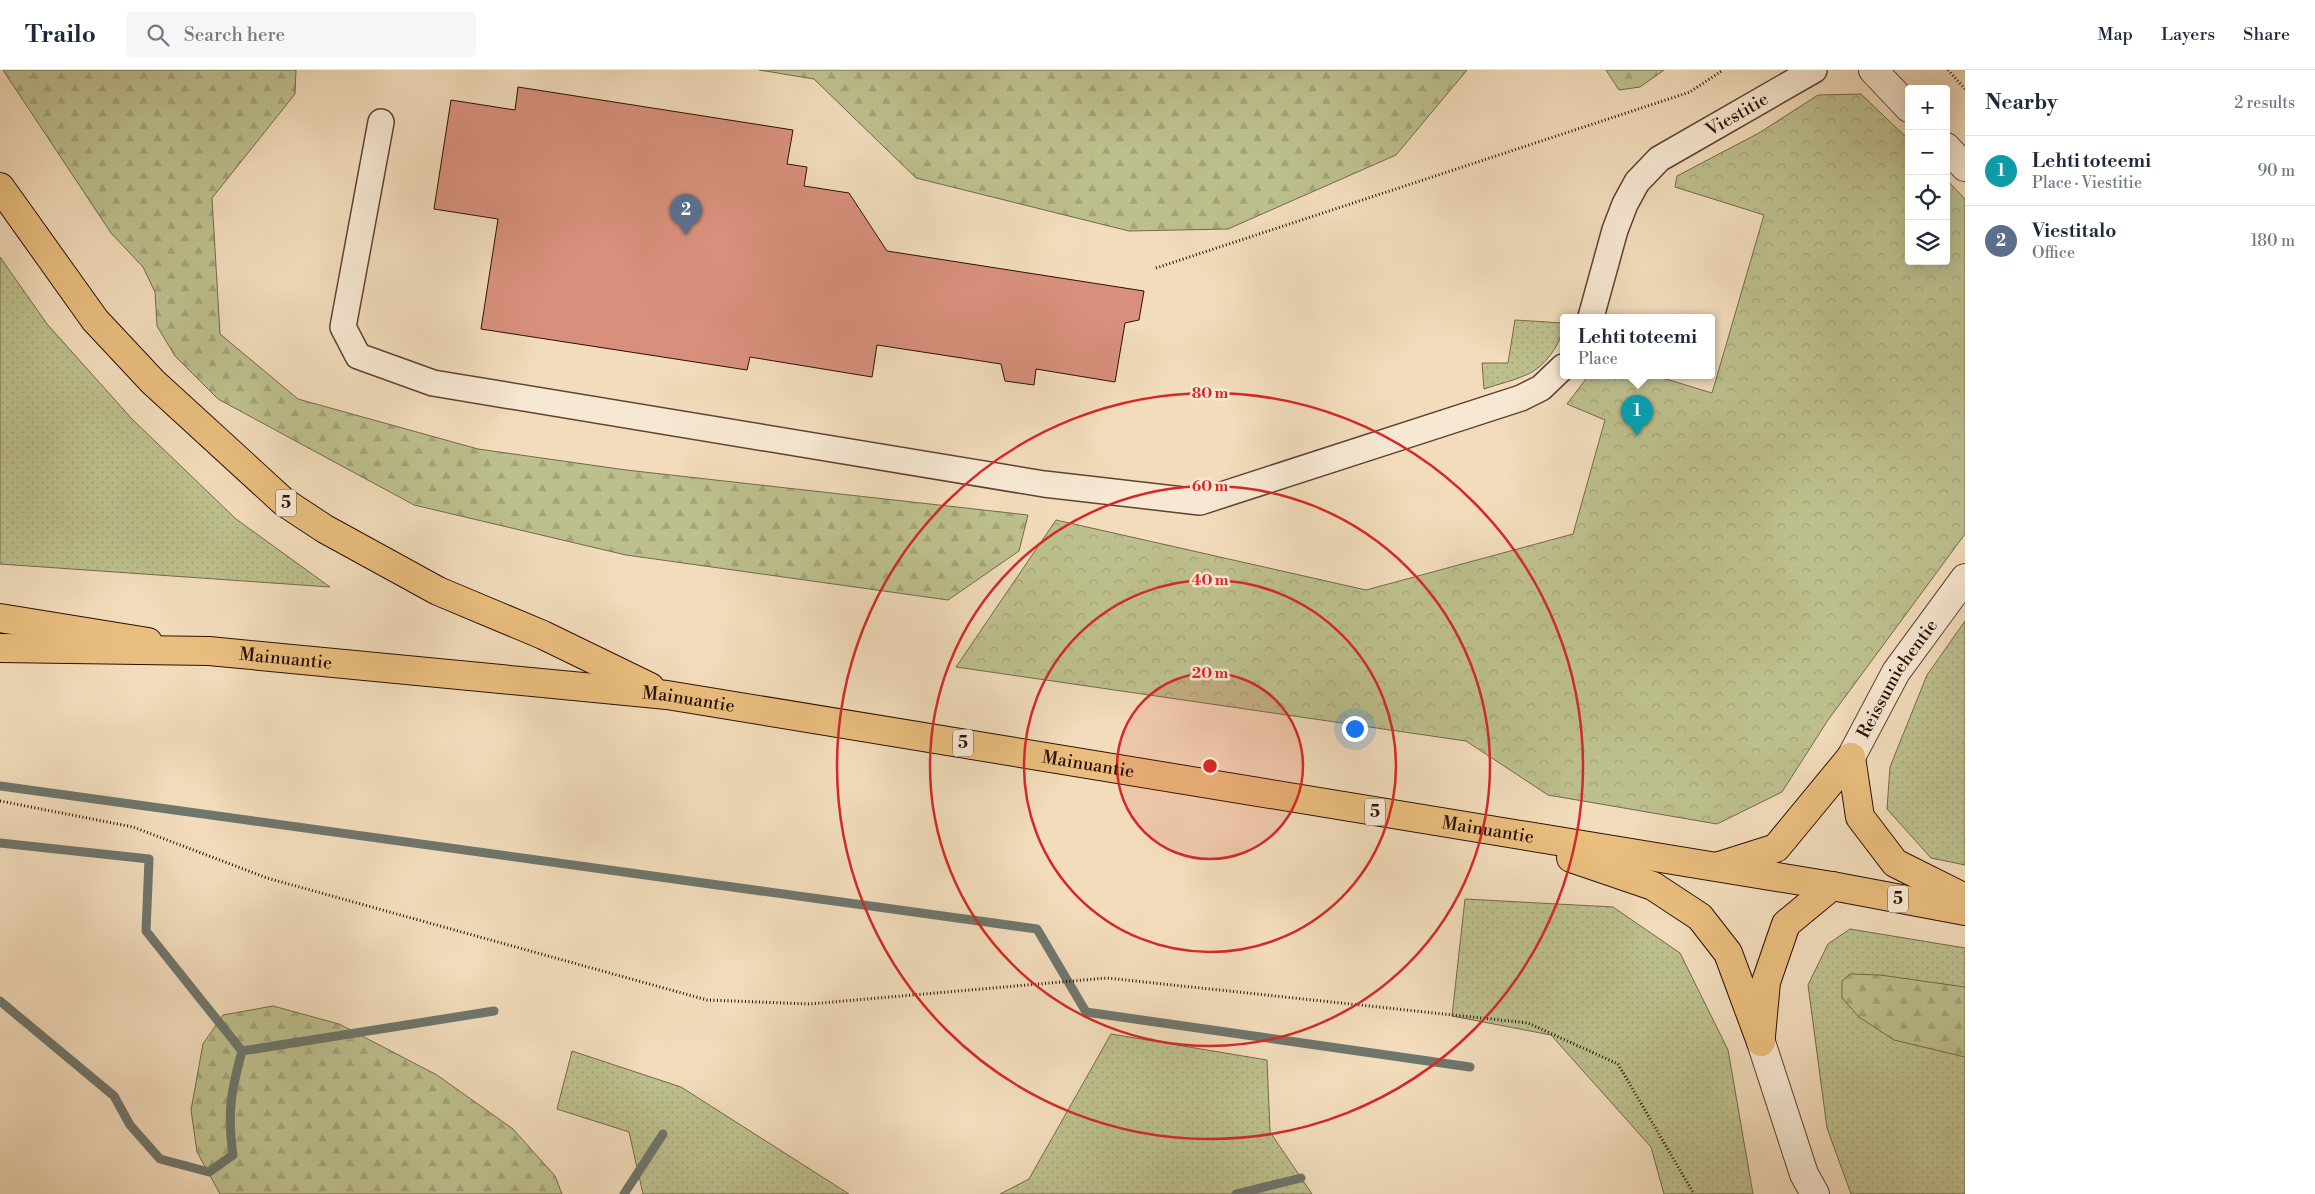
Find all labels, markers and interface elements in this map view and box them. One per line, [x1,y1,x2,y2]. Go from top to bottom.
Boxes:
search box [126,12,476,57]
text: Trailo [25,20,96,50]
icon: search [144,21,172,49]
text: Search here [184,23,285,47]
text: Map [2098,23,2133,46]
text: Layers [2161,23,2215,46]
text: Share [2243,23,2290,46]
map controls [1905,85,1950,265]
button: + [1905,85,1950,130]
street label: Viestitie [1701,87,1772,142]
text: Nearby [1985,90,2058,116]
text: 2 results [2234,93,2295,113]
button: − [1905,130,1950,175]
text: Lehti toteemi [2032,149,2151,173]
text: 1 [1997,161,2005,181]
text: 90 m [2257,161,2295,181]
text: Place · Viestitie [2032,173,2142,193]
button: locate [1905,175,1950,220]
pin: 2 [670,194,702,235]
text: Viestitalo [2032,219,2116,243]
button: layers [1905,220,1950,265]
text: 2 [1996,231,2006,251]
text: 180 m [2251,231,2295,251]
text: Office [2032,243,2075,263]
popup [1560,314,1715,379]
text: Lehti toteemi [1578,325,1697,349]
text: Place [1578,349,1618,369]
text: 80 m [1192,384,1229,403]
pin: 1 [1621,395,1653,436]
text: 60 m [1192,477,1229,496]
road number: 5 [276,489,296,516]
text: 40 m [1191,571,1229,590]
street label: Reissumiehentie [1852,614,1943,742]
street label: Mainuantie [238,642,333,674]
text: 20 m [1192,664,1229,683]
street label: Mainuantie [641,681,736,717]
your location [1342,716,1368,742]
road number: 5 [953,730,973,756]
street label: Mainuantie [1040,745,1136,783]
centre of rings [1201,757,1219,775]
road number: 5 [1365,799,1385,826]
street label: Mainuantie [1440,811,1536,848]
road number: 5 [1888,886,1908,912]

